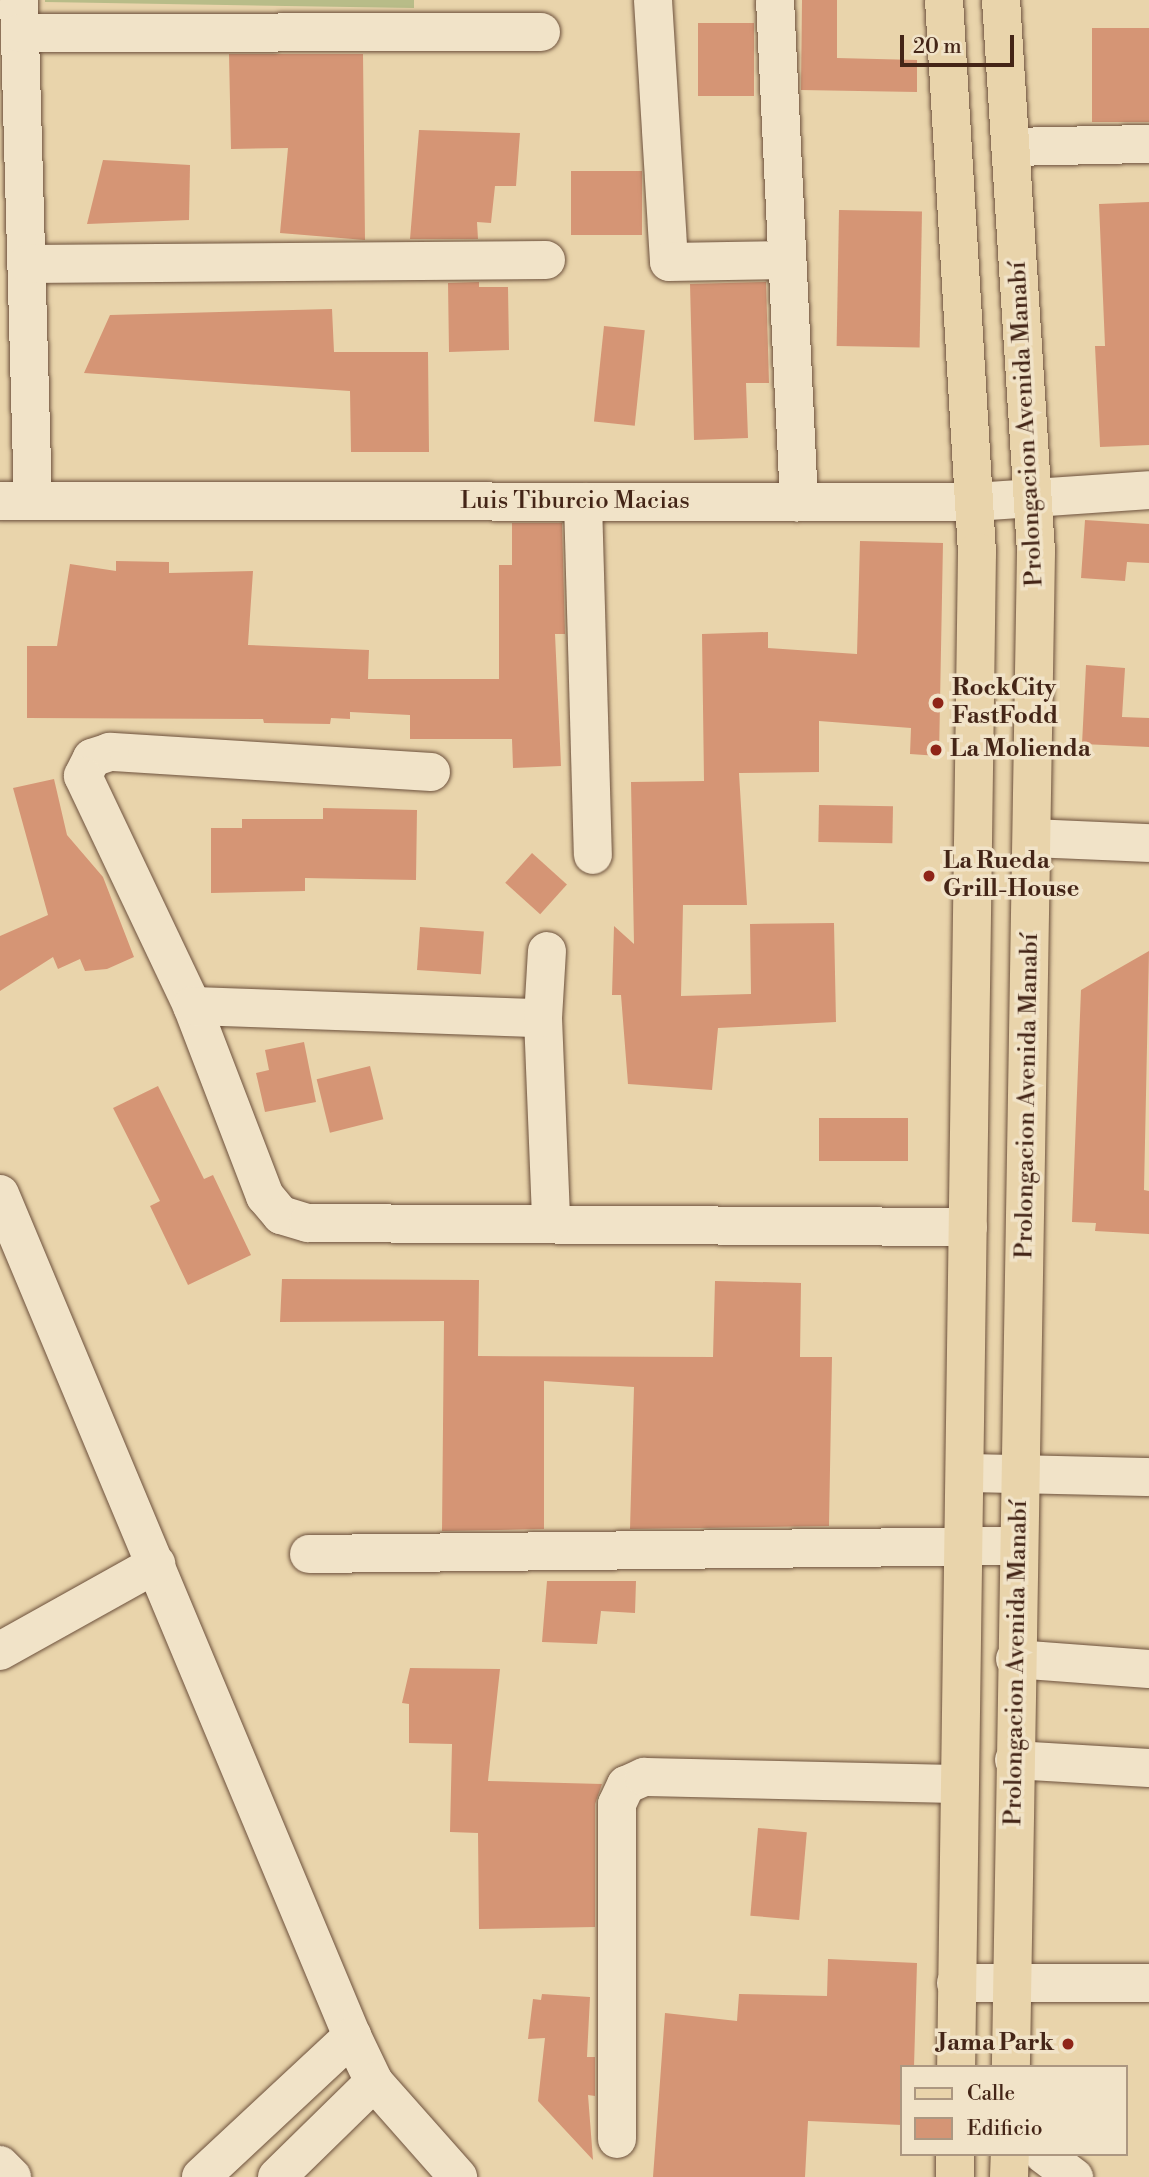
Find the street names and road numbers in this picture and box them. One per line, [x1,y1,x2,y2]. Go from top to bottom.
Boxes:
street label: Prolongacion Avenida Manabí [1004,261,1050,587]
street label: Luis Tiburcio Macias [460,488,690,516]
street label: Prolongacion Avenida Manabí [1011,933,1045,1259]
street label: Prolongacion Avenida Manabí [1000,1500,1034,1826]

